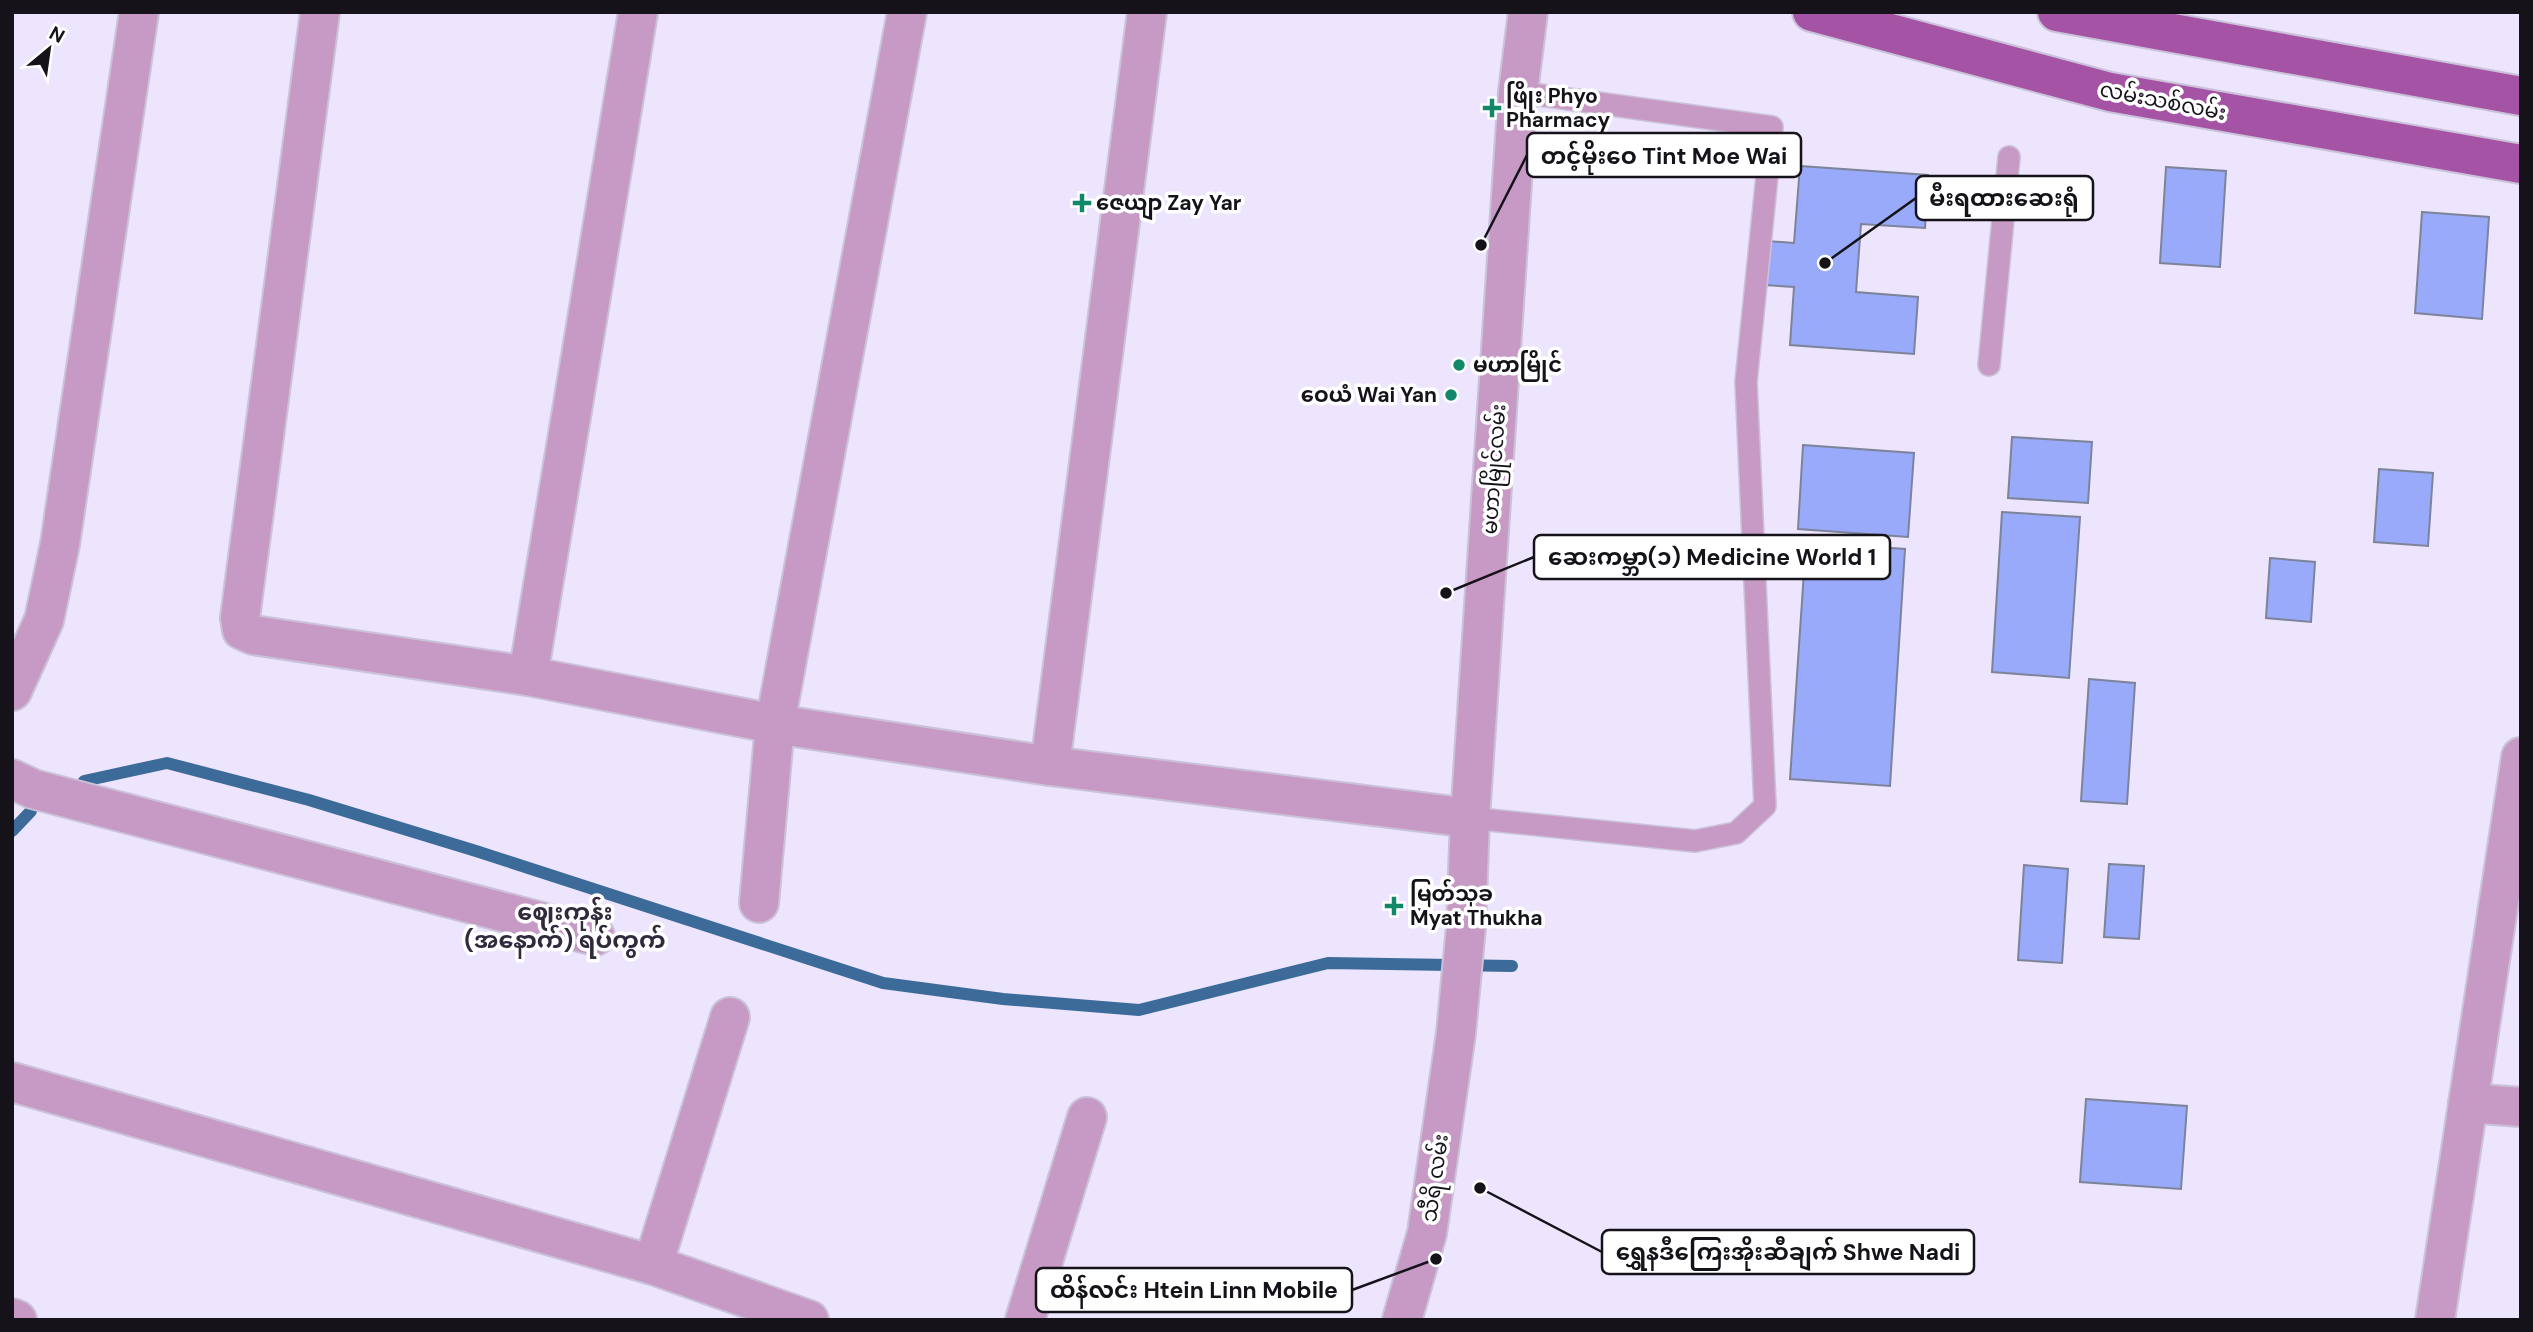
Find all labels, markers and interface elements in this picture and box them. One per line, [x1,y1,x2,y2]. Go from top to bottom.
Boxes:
north arrow [14,14,84,84]
text: N [45,20,69,49]
street label: လမ်းသစ်လမ်း [2097,73,2229,127]
place label: ဖြိုး Phyo Pharmacy [1506,80,1611,134]
marker: ဖြိုး Phyo Pharmacy [1484,100,1500,116]
callout: တင့်မိုးဝေ Tint Moe Wai [1527,133,1801,177]
text: တင့်မိုးဝေ Tint Moe Wai [1541,140,1787,175]
callout: မီးရထားဆေးရုံ [1916,176,2093,220]
text: မီးရထားဆေးရုံ [1929,182,2079,217]
place label: ဇေယျာ Zay Yar [1096,189,1242,221]
marker: ဇေယျာ Zay Yar [1074,195,1090,211]
place label: မဟာမြိုင် [1473,349,1562,382]
marker: မဟာမြိုင် [1451,357,1467,373]
place label: ဝေယံ Wai Yan [1301,381,1437,409]
marker: ဝေယံ Wai Yan [1443,387,1459,403]
street label: မဟာမြိုင်လမ်း [1473,403,1516,535]
callout: ဆေးကမ္ဘာ(၁) Medicine World 1 [1534,535,1890,579]
text: ဆေးကမ္ဘာ(၁) Medicine World 1 [1548,542,1876,576]
place label: မြတ်သုခ Myat Thukha [1410,878,1543,932]
district label: ဈေးကုန်း (အနောက်) ရပ်ကွက် [464,896,666,959]
marker: မြတ်သုခ Myat Thukha [1384,896,1404,916]
street label: သီရိ လမ်း [1413,1132,1458,1224]
callout: ရွှေနဒီကြေးအိုးဆီချက် Shwe Nadi [1602,1230,1974,1274]
text: ရွှေနဒီကြေးအိုးဆီချက် Shwe Nadi [1616,1236,1960,1272]
callout: ထိန်လင်း Htein Linn Mobile [1036,1268,1352,1312]
text: ထိန်လင်း Htein Linn Mobile [1050,1274,1338,1309]

